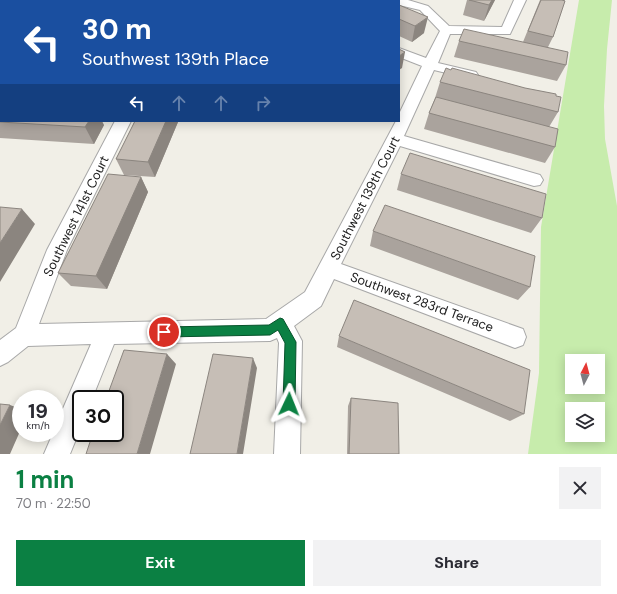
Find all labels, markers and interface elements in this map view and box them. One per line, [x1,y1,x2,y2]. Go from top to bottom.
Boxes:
text: 30 m [82,11,152,48]
icon: left [16,16,68,68]
text: Southwest 139th Place [82,47,269,71]
icon: left [126,92,148,114]
icon: ahead [168,92,190,114]
icon: ahead [210,92,232,114]
icon: right [252,92,274,114]
street label: Southwest 139th Court [326,133,404,263]
street label: Southwest 141st Court [39,153,113,279]
street label: Southwest 283rd Terrace [348,268,496,336]
pin [147,315,181,349]
icon: arrive [153,321,175,343]
north arrow [565,354,605,394]
map controls [565,354,605,442]
position arrow [268,383,310,425]
speed limit sign: 30 [72,390,124,442]
text: 19 [28,398,48,424]
button: layers [565,402,605,442]
text: km/h [26,419,50,432]
text: 1 min [16,464,74,495]
button: close [559,467,601,509]
text: 70 m · 22:50 [16,495,91,512]
button: Exit [16,540,305,586]
button: Share [313,540,601,586]

